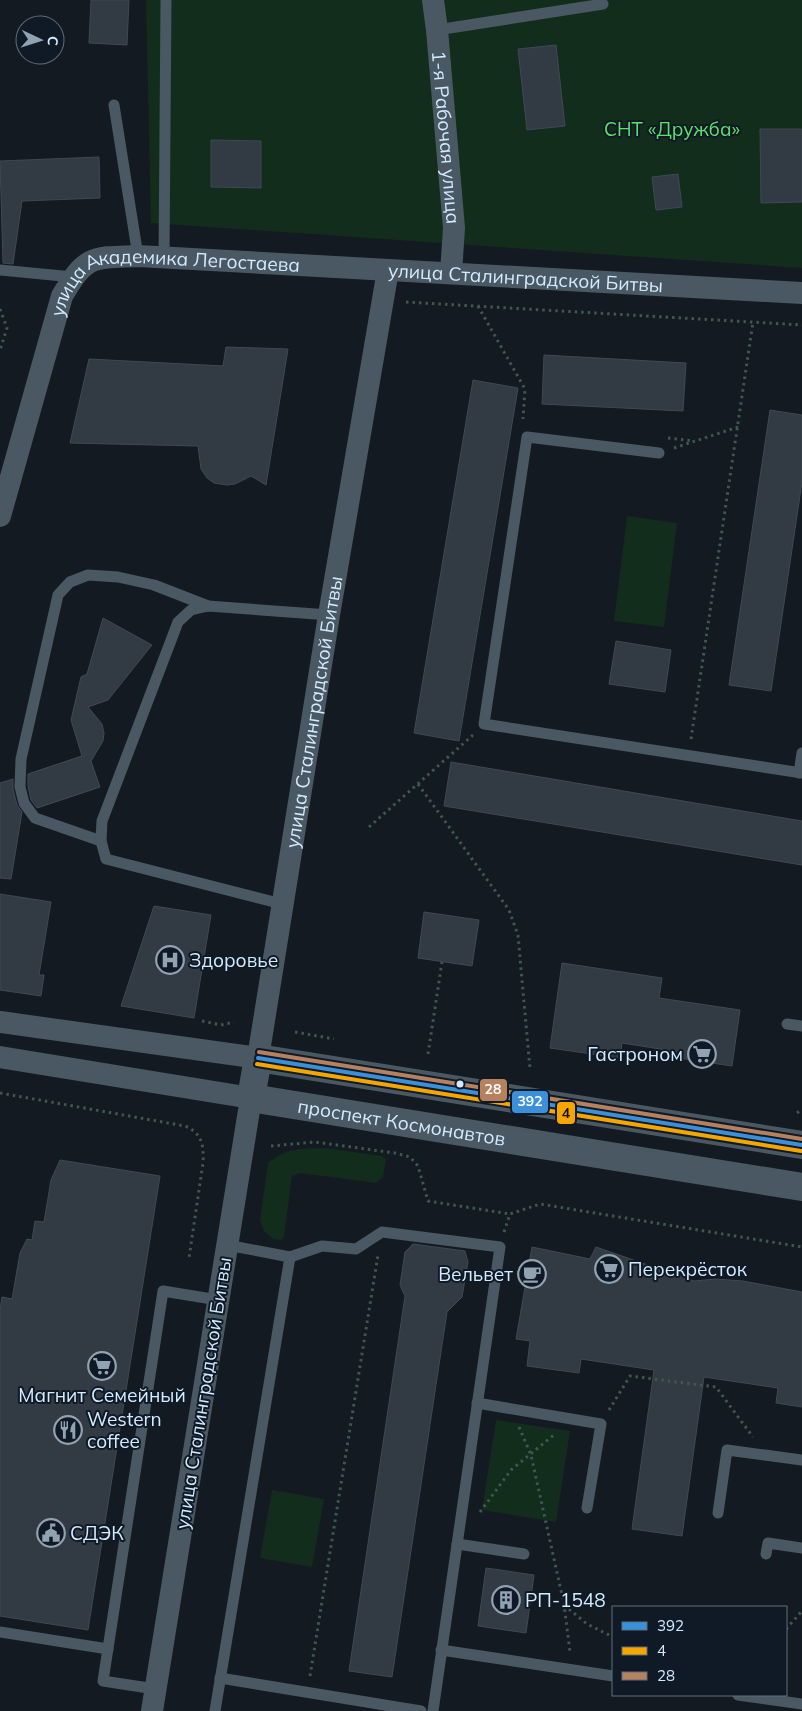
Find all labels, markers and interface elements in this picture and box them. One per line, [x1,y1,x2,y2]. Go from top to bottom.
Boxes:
north arrow [15,15,65,65]
text: С [44,35,62,46]
street label: 1-я Рабочая улица [427,50,466,225]
park label: СНТ «Дружба» [604,117,740,141]
street label: улица Академика Легостаева [45,244,301,319]
street label: улица Сталинградской Битвы [387,258,664,297]
street label: улица Сталинградской Битвы [280,574,347,850]
hospital icon: Здоровье [155,945,185,975]
place label: Здоровье [189,948,278,972]
supermarket icon: Гастроном [687,1039,717,1069]
place label: Гастроном [587,1042,683,1066]
line badge: 28 [479,1078,508,1102]
unlabelled marker [455,1079,465,1089]
text: 28 [485,1080,501,1098]
line badge: 392 [511,1090,549,1114]
text: 392 [517,1092,543,1110]
street label: проспект Космонавтов [296,1094,507,1151]
line badge: 4 [556,1101,576,1125]
text: 4 [562,1104,571,1122]
supermarket icon: Перекрёсток [594,1254,624,1284]
street label: улица Сталинградской Битвы [170,1255,236,1531]
place label: Перекрёсток [628,1257,748,1281]
cafe icon: Вельвет [517,1259,547,1289]
place label: Вельвет [438,1262,513,1286]
supermarket icon: Магнит Семейный [87,1351,117,1381]
place label: Магнит Семейный [18,1383,186,1407]
place label: Western coffee [87,1407,162,1453]
restaurant icon: Western coffee [53,1415,83,1445]
public building icon: СДЭК [36,1518,66,1548]
place label: СДЭК [70,1521,124,1545]
building icon: РП-1548 [491,1585,521,1615]
place label: РП-1548 [525,1588,606,1612]
legend [612,1606,787,1696]
text: 392 [657,1616,684,1635]
text: 4 [657,1641,666,1660]
text: 28 [657,1666,675,1685]

